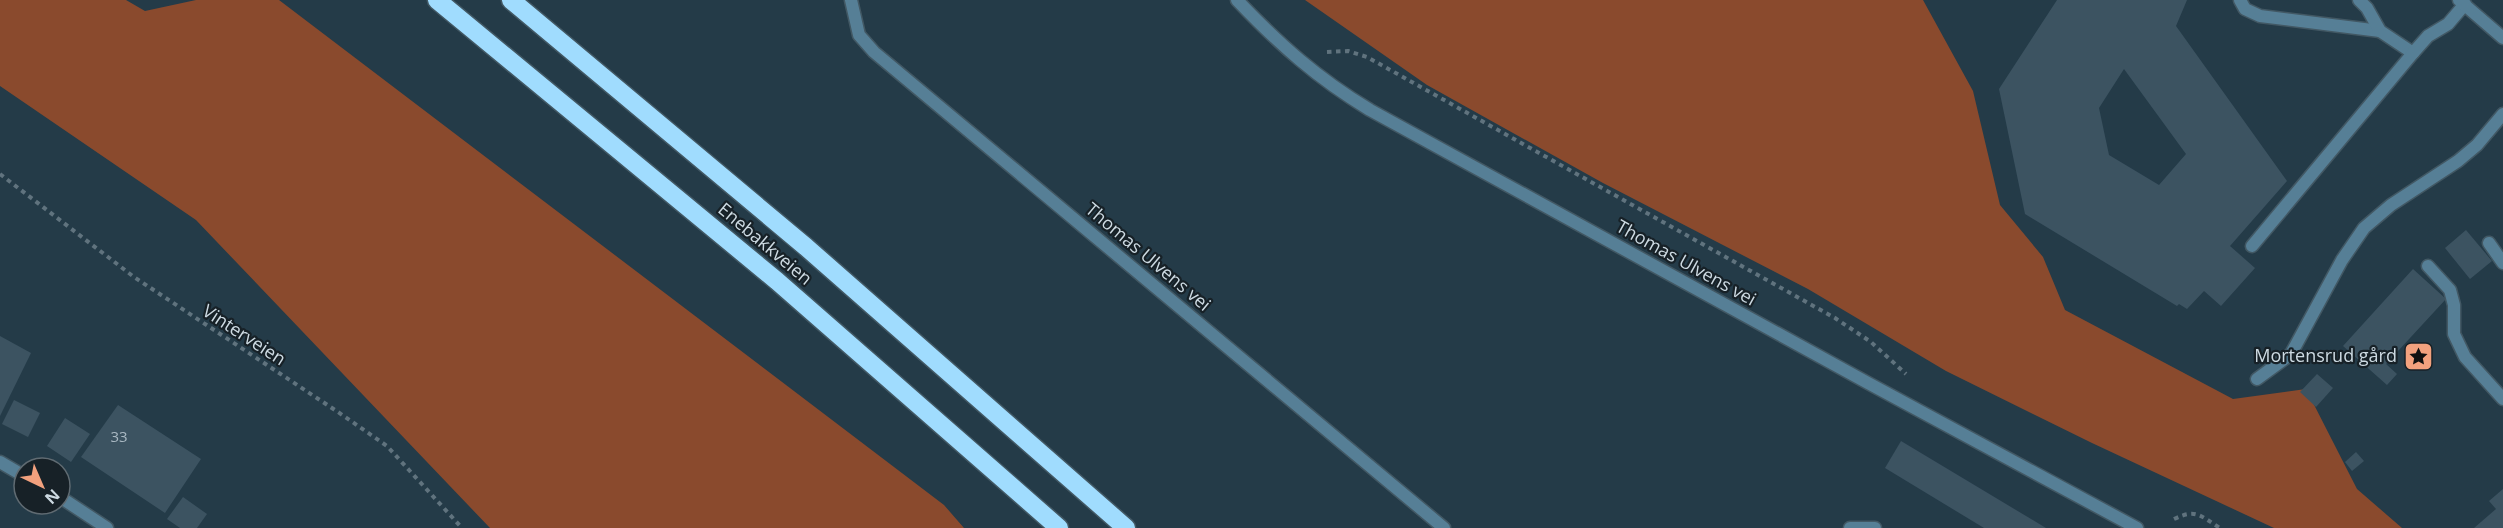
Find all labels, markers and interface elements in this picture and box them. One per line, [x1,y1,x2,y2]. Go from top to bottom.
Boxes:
street label: Enebakkveien [714,197,818,290]
street label: Thomas Ulvens vei [1081,197,1216,316]
street label: Thomas Ulvens vei [1612,214,1761,311]
street label: Vinterveien [198,298,291,370]
place icon: Mortensrud gård [2402,340,2434,372]
place label: Mortensrud gård [2254,343,2397,367]
house number: 33 [110,426,128,446]
north arrow [12,456,72,516]
text: N [40,484,65,509]

